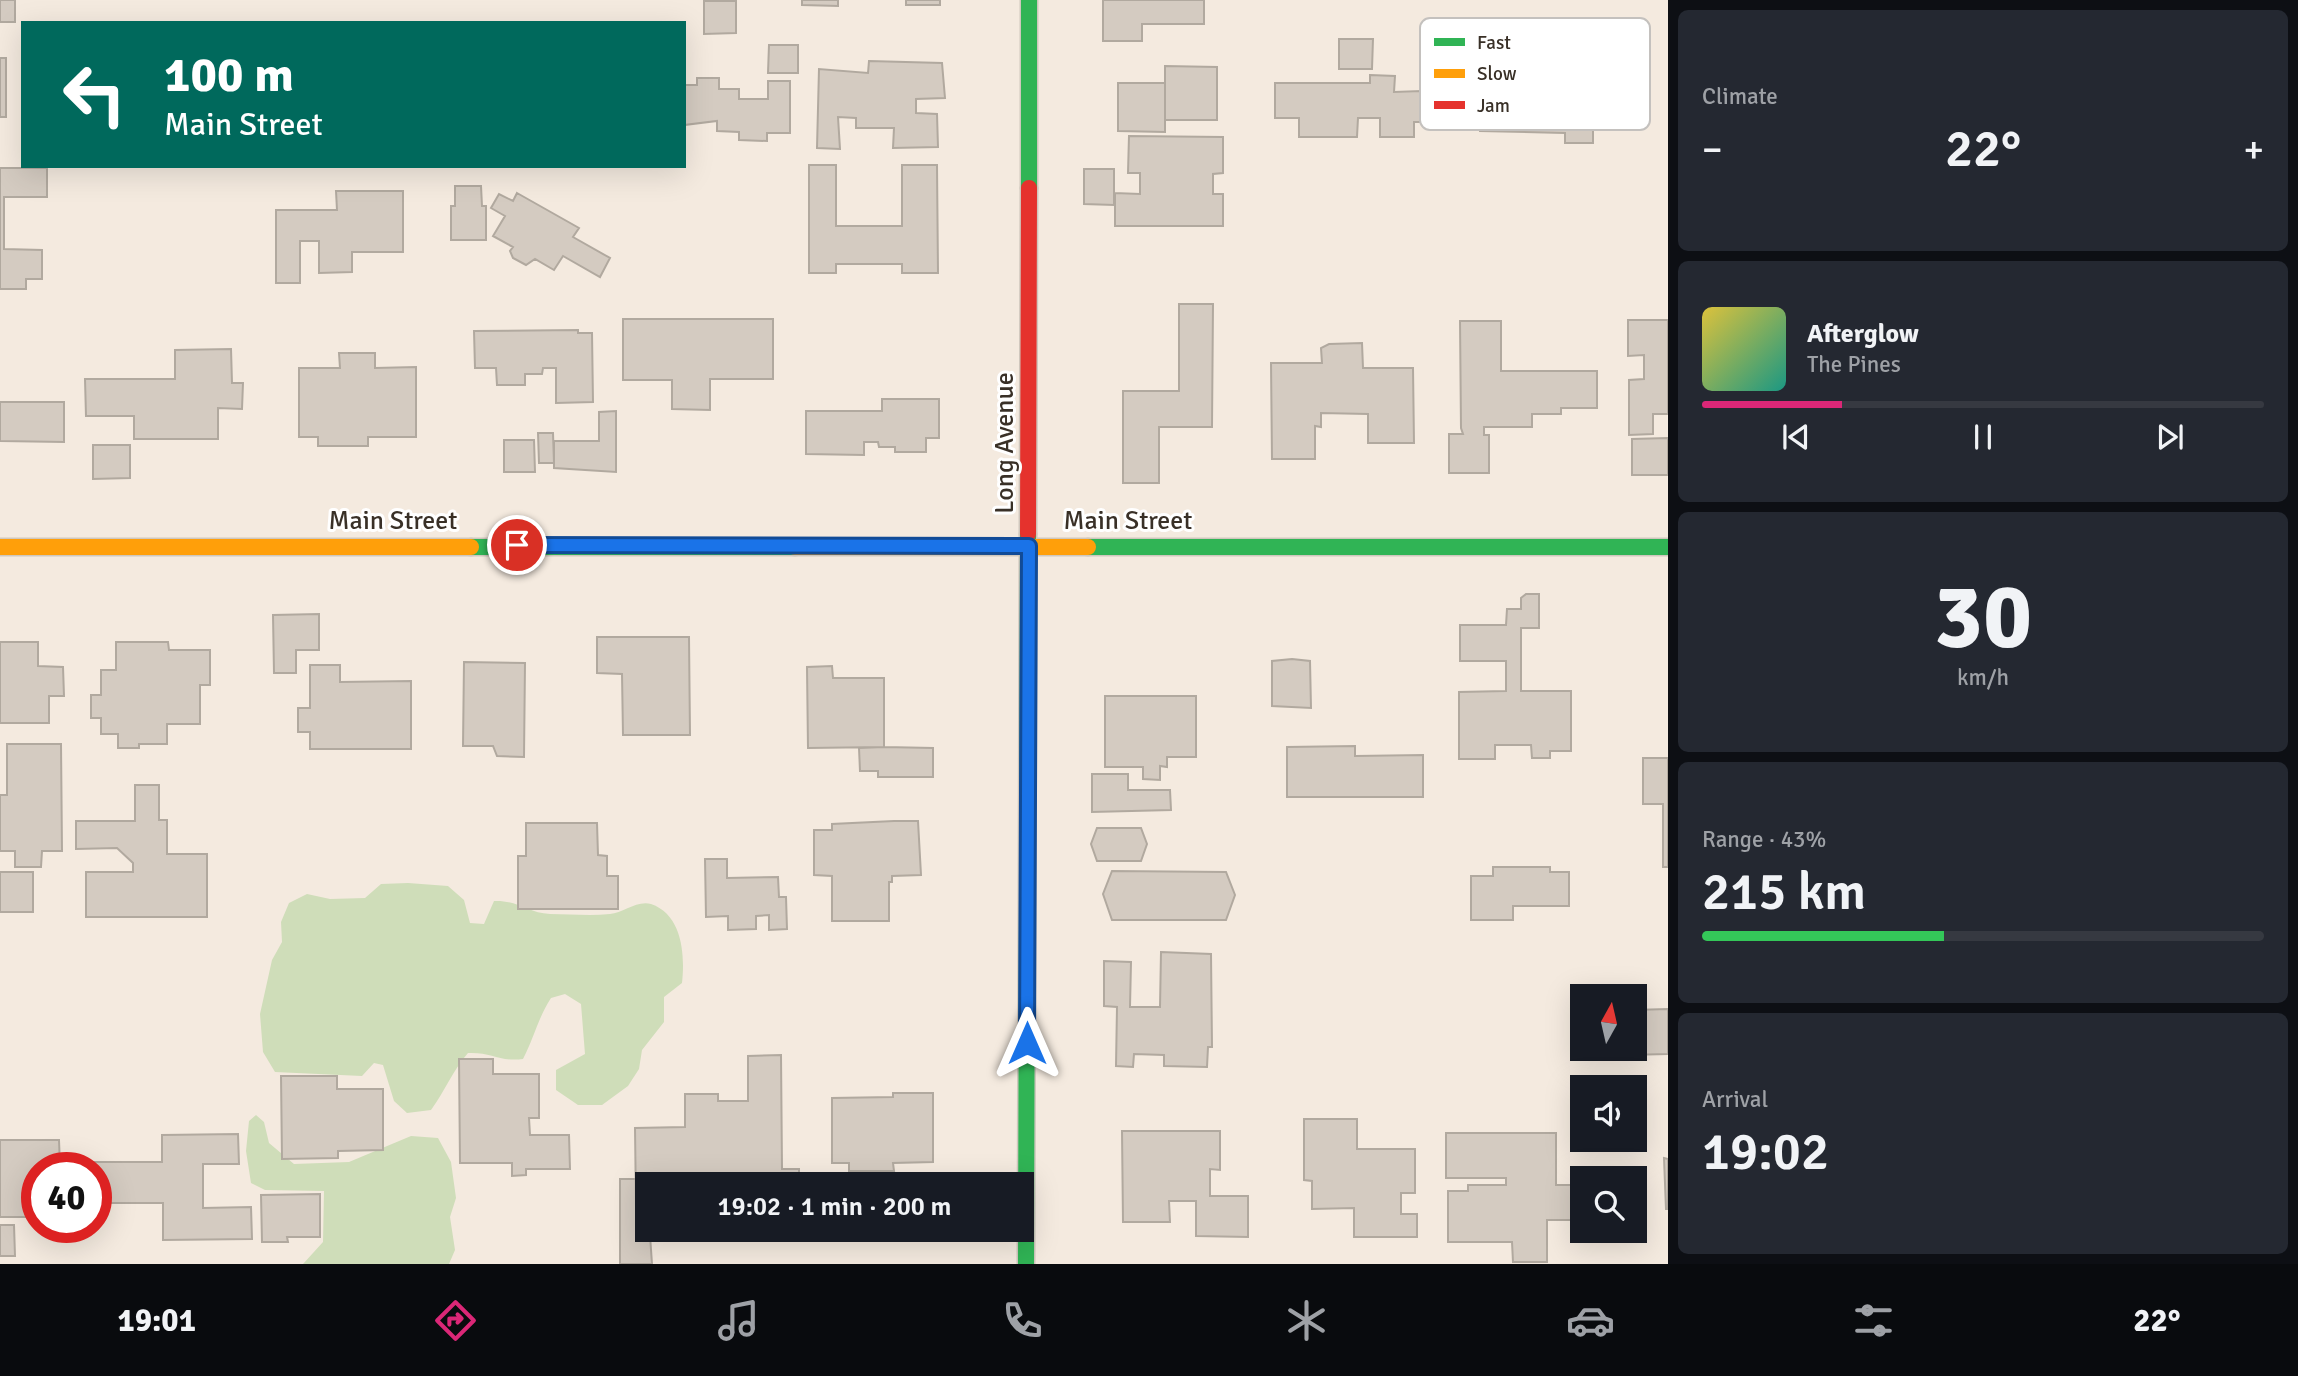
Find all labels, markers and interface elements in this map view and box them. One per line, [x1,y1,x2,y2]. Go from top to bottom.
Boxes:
legend [1420,18,1650,130]
text: Fast [1477,31,1511,55]
text: 100 m [164,45,294,105]
icon: left [49,49,140,140]
text: Slow [1477,62,1517,86]
text: Climate [1702,82,1778,111]
text: Jam [1477,94,1510,118]
text: Main Street [164,105,323,144]
text: 22° [1945,117,2021,181]
text: − [1702,126,1723,173]
text: + [2243,126,2264,173]
text: Afterglow [1807,318,1919,350]
text: The Pines [1807,350,1901,379]
street label: Long Avenue [989,372,1021,514]
icon: previous [1777,418,1815,456]
icon: pause [1964,418,2002,456]
icon: next [2151,418,2189,456]
street label: Main Street [329,505,457,537]
street label: Main Street [1064,505,1192,537]
pin [487,515,547,575]
icon: arrive [498,526,536,564]
text: 30 [1934,561,2032,674]
text: km/h [1957,663,2009,692]
text: Range · 43% [1702,825,1826,854]
text: 215 km [1702,860,1866,924]
north arrow [1570,984,1647,1060]
map controls [1570,984,1647,1243]
position arrow [990,1006,1064,1080]
button: sound [1570,1075,1647,1152]
text: Arrival [1702,1085,1768,1114]
text: 19:02 [1702,1120,1829,1184]
speed limit sign: 40 [21,1152,112,1243]
button: search [1570,1166,1647,1243]
text: 19:02 · 1 min · 200 m [718,1191,951,1223]
icon: directions [431,1296,480,1345]
icon: music [714,1296,763,1345]
icon: phone [998,1296,1047,1345]
icon: climate [1282,1296,1331,1345]
icon: car [1566,1296,1615,1345]
icon: filters [1849,1296,1898,1345]
text: 19:01 [117,1301,196,1340]
text: 22° [2133,1301,2181,1340]

